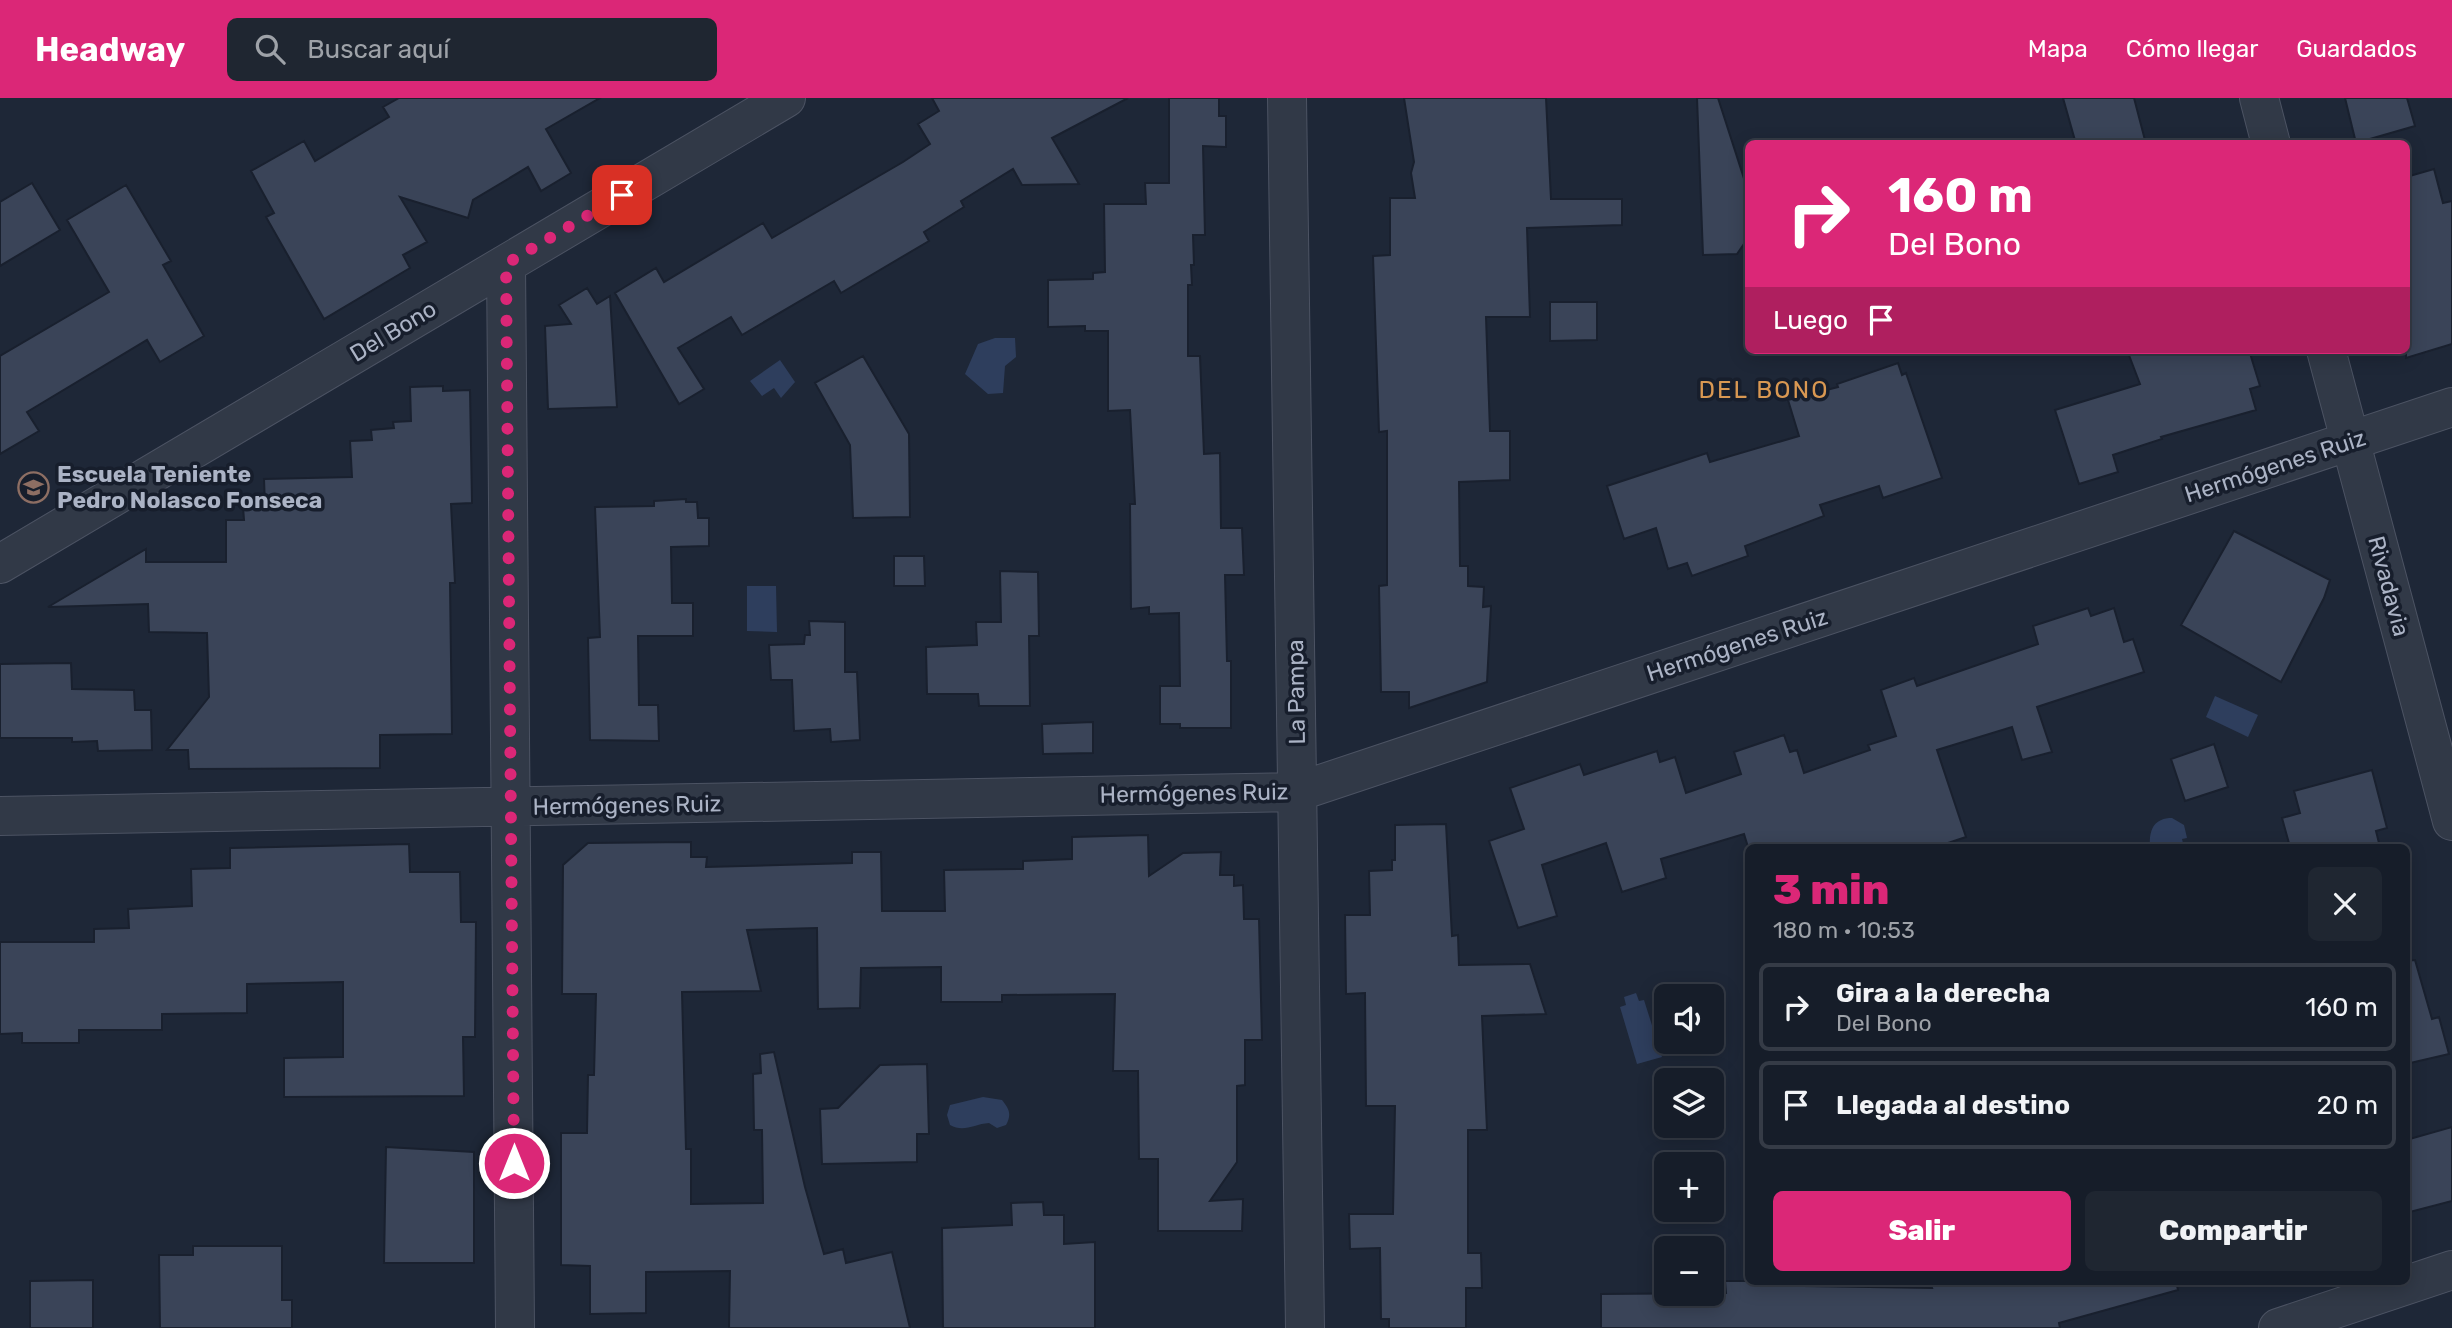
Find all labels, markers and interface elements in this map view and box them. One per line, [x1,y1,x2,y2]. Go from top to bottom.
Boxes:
search box [227,18,717,81]
text: Headway [35,30,185,69]
icon: search [251,30,289,68]
text: Buscar aquí [307,34,450,65]
text: Mapa [2028,35,2088,63]
text: Cómo llegar [2126,35,2258,63]
text: Guardados [2296,35,2417,63]
pin [592,165,652,225]
text: 160 m [1888,166,2033,224]
icon: right [1773,168,1864,259]
icon: arrive [603,176,641,214]
text: Del Bono [1888,225,2021,263]
street label: Del Bono [345,294,441,368]
icon: arrive [1862,301,1900,339]
text: Luego [1773,305,1848,336]
district label: DEL BONO [1698,376,1830,404]
street label: Hermógenes Ruiz [2181,424,2369,508]
place label: Escuela Teniente Pedro Nolasco Fonseca [57,460,322,514]
school or university icon: Escuela Teniente Pedro Nolasco Fonseca [17,470,51,504]
street label: Rivadavia [2362,533,2416,639]
street label: Hermógenes Ruiz [1643,603,1831,687]
street label: La Pampa [1281,639,1311,745]
street label: Hermógenes Ruiz [1099,777,1289,809]
street label: Hermógenes Ruiz [532,789,722,821]
text: 3 min [1773,865,1889,915]
button: close [2308,867,2382,941]
text: 180 m · 10:53 [1773,916,1915,944]
text: Gira a la derecha [1836,978,2050,1009]
map controls [1654,984,1724,1306]
button: sound [1654,984,1724,1054]
icon: right [1777,988,1815,1026]
text: 160 m [2305,992,2378,1023]
text: Del Bono [1836,1009,1932,1037]
button: layers [1654,1068,1724,1138]
icon: arrive [1777,1086,1815,1124]
text: Llegada al destino [1836,1090,2070,1121]
text: 20 m [2317,1090,2378,1121]
position arrow [477,1126,551,1200]
button: + [1654,1152,1724,1222]
button: Salir [1773,1191,2071,1271]
button: Compartir [2085,1191,2382,1271]
button: − [1654,1236,1724,1306]

